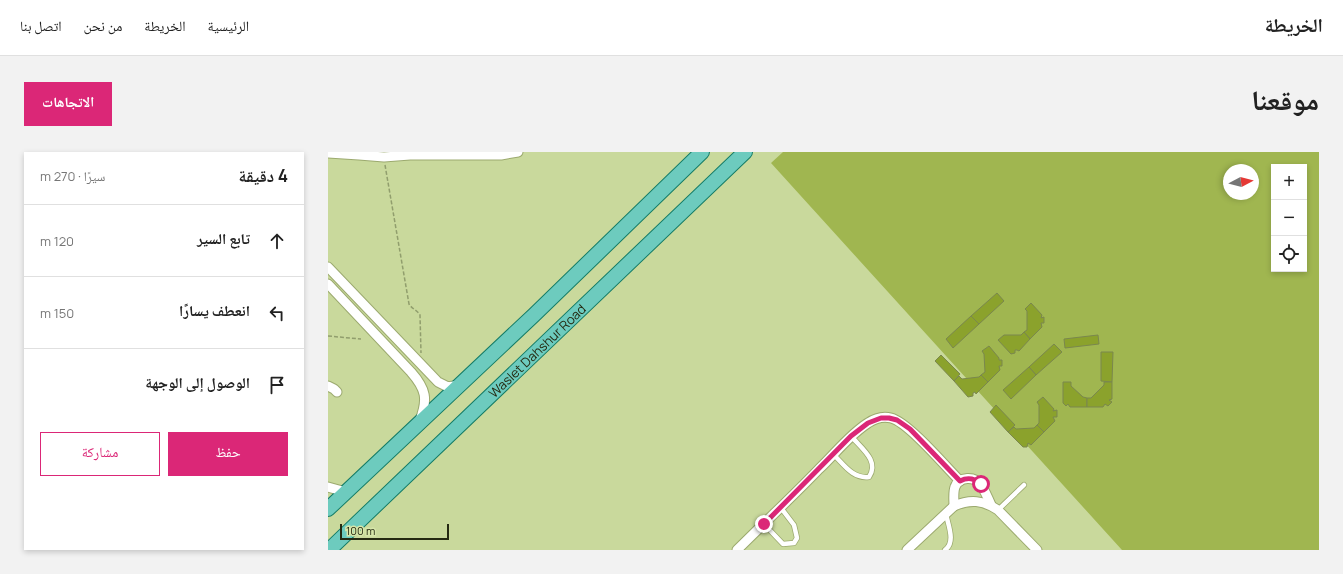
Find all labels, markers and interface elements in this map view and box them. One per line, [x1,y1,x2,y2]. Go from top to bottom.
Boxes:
text: الخريطة [1265,12,1323,38]
text: اتصل بنا [20,16,62,35]
text: من نحن [84,16,122,35]
text: الخريطة [144,16,186,35]
text: الرئيسية [208,16,249,35]
text: موقعنا [1251,80,1319,118]
button: الاتجاهات [24,82,112,126]
text: 4 دقيقة [239,164,288,187]
north arrow [1223,164,1259,200]
map controls [1271,164,1307,272]
button: + [1271,164,1307,200]
text: سيرًا · 270 m [40,167,105,185]
button: − [1271,200,1307,236]
text: تابع السير [197,228,250,249]
icon: ahead [266,230,288,252]
text: 120 m [40,232,74,250]
button: locate [1271,236,1307,272]
text: انعطف يسارًا [179,300,250,321]
street label: Waslet Dahshur Road [485,300,590,402]
icon: left [266,302,288,324]
text: 150 m [40,304,74,322]
text: الوصول إلى الوجهة [145,372,250,393]
icon: arrive [266,374,288,396]
button: مشاركة [40,432,160,476]
button: حفظ [168,432,288,476]
route start [972,475,990,493]
route end [755,515,773,533]
scale bar [340,522,449,541]
text: 100 m [346,523,375,538]

